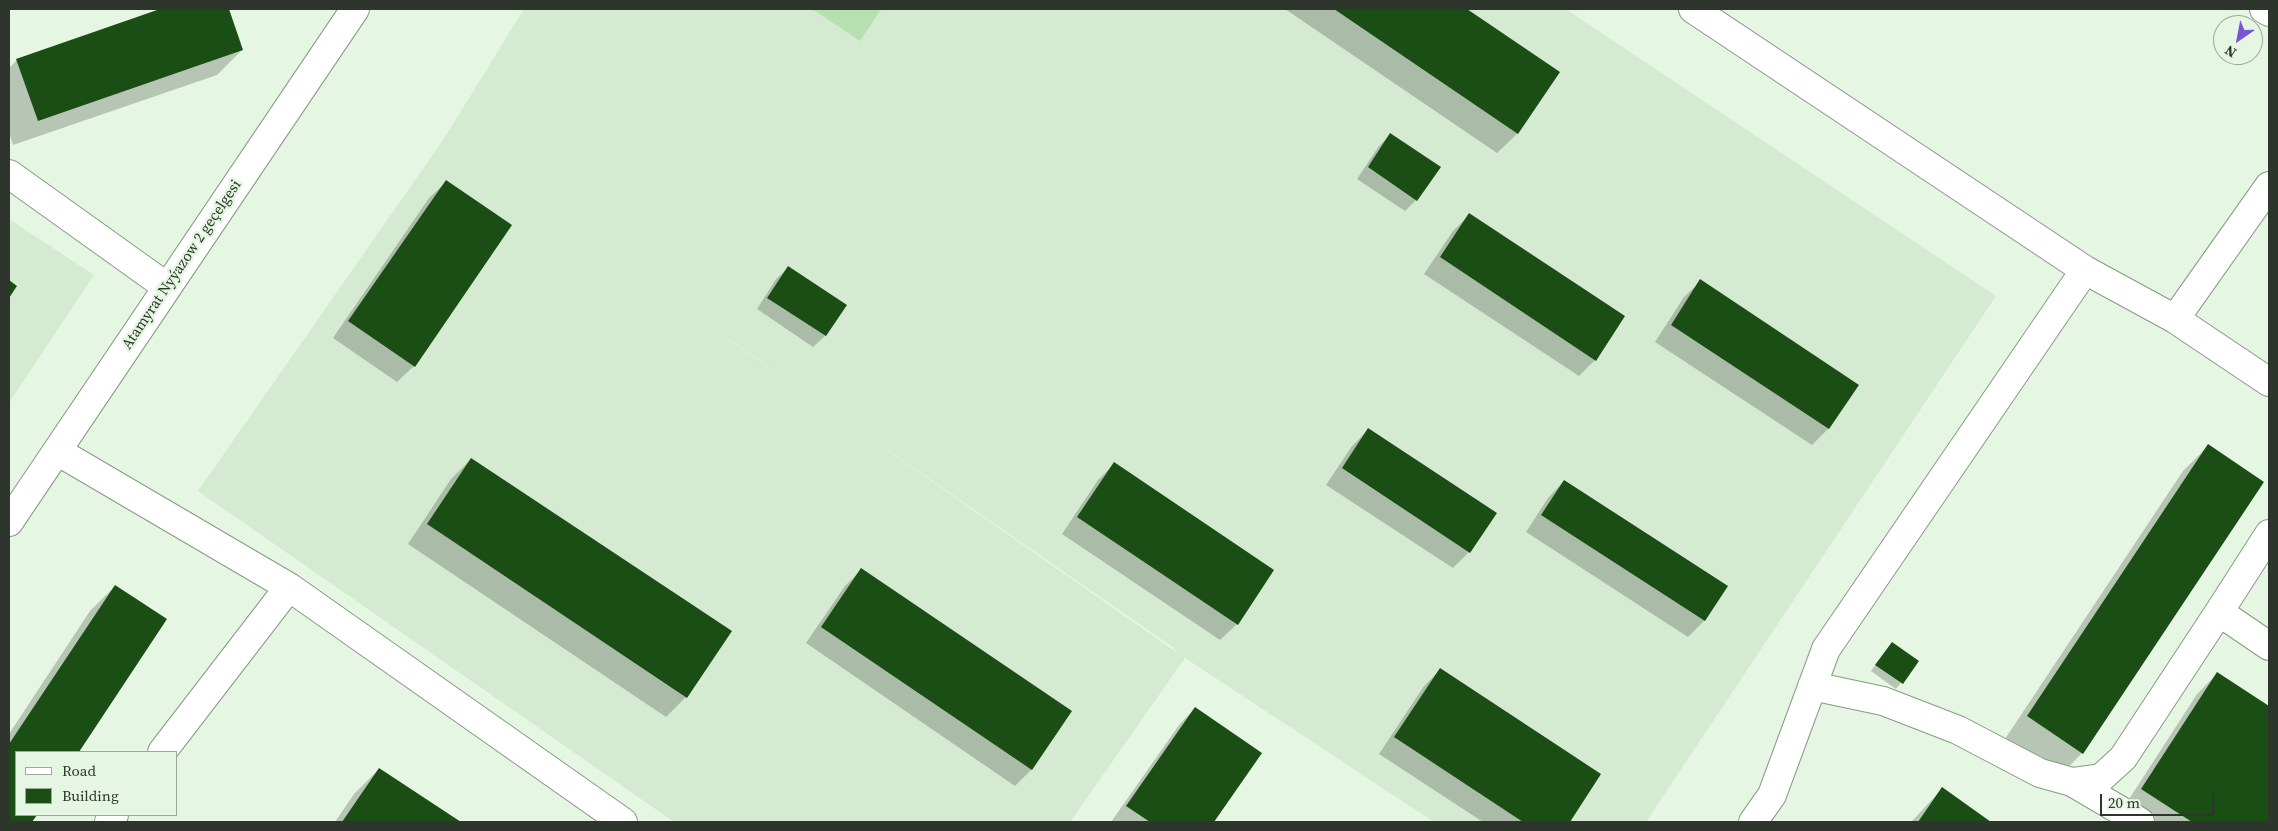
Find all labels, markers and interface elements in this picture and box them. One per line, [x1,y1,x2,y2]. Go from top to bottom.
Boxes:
north arrow [2213,15,2263,65]
text: N [2221,41,2240,63]
street label: Atamyrat Nyýazow 2 geçelgesi [119,177,245,353]
legend [15,751,178,816]
text: Road [62,760,96,781]
scale bar [2103,784,2217,816]
text: Building [62,785,119,806]
text: 20 m [2108,792,2140,813]

